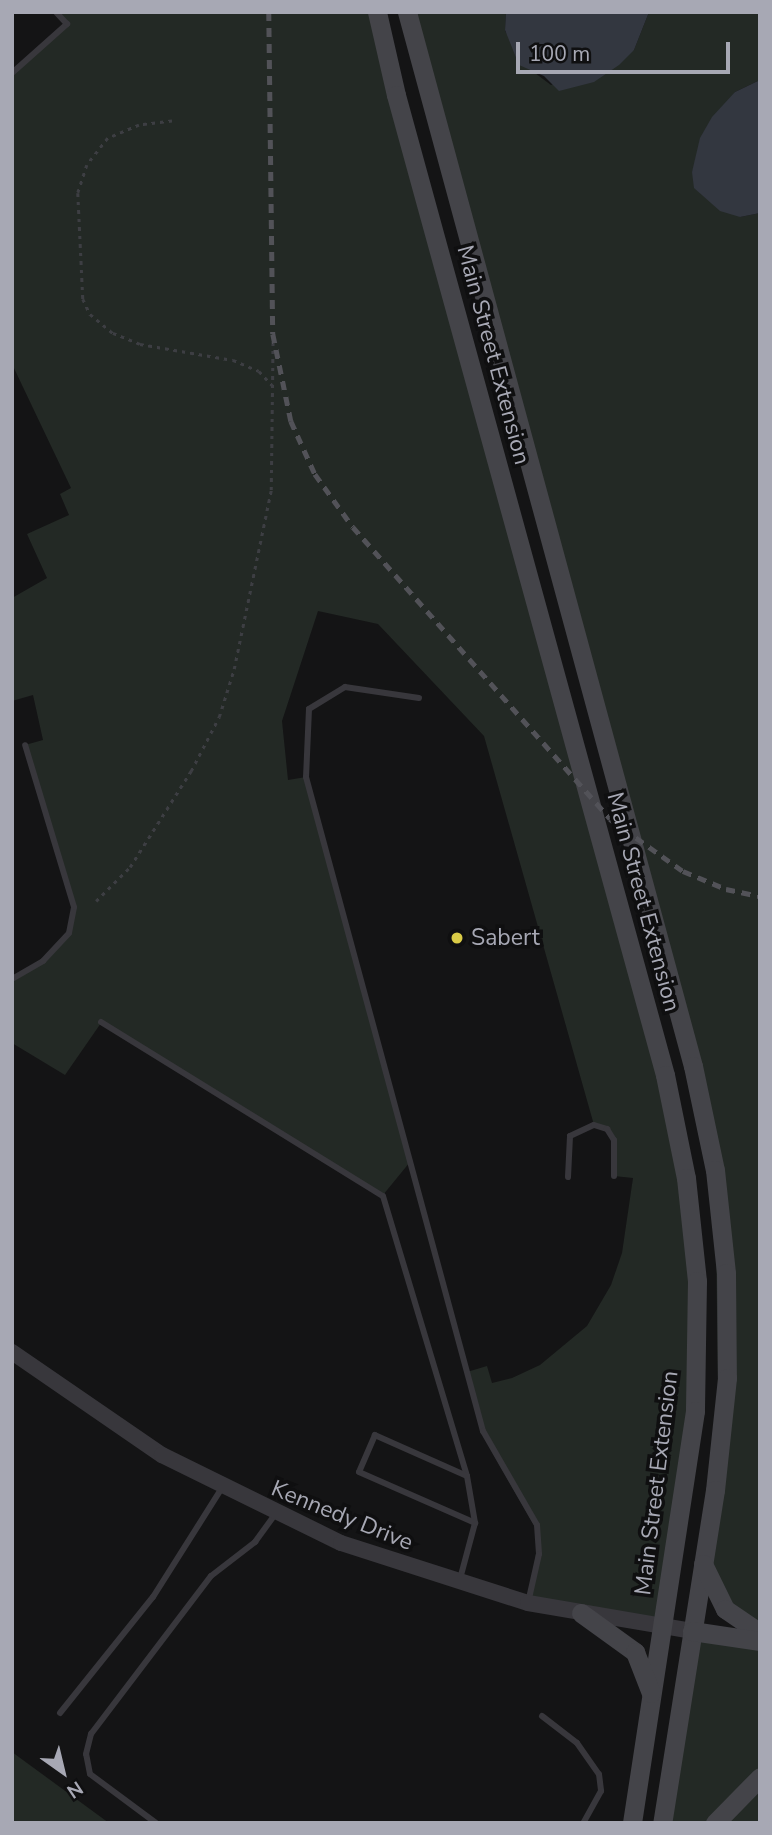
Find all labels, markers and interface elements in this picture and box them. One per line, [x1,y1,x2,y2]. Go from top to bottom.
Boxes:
scale bar [520,28,734,72]
text: 100 m [529,40,590,68]
street label: Main Street Extension [450,242,536,468]
street label: Main Street Extension [600,789,686,1015]
place label: Sabert [471,924,540,952]
marker: Sabert [449,930,465,946]
street label: Main Street Extension [630,1369,684,1597]
street label: Kennedy Drive [267,1475,417,1557]
north arrow [28,1737,98,1807]
text: N [62,1775,88,1804]

